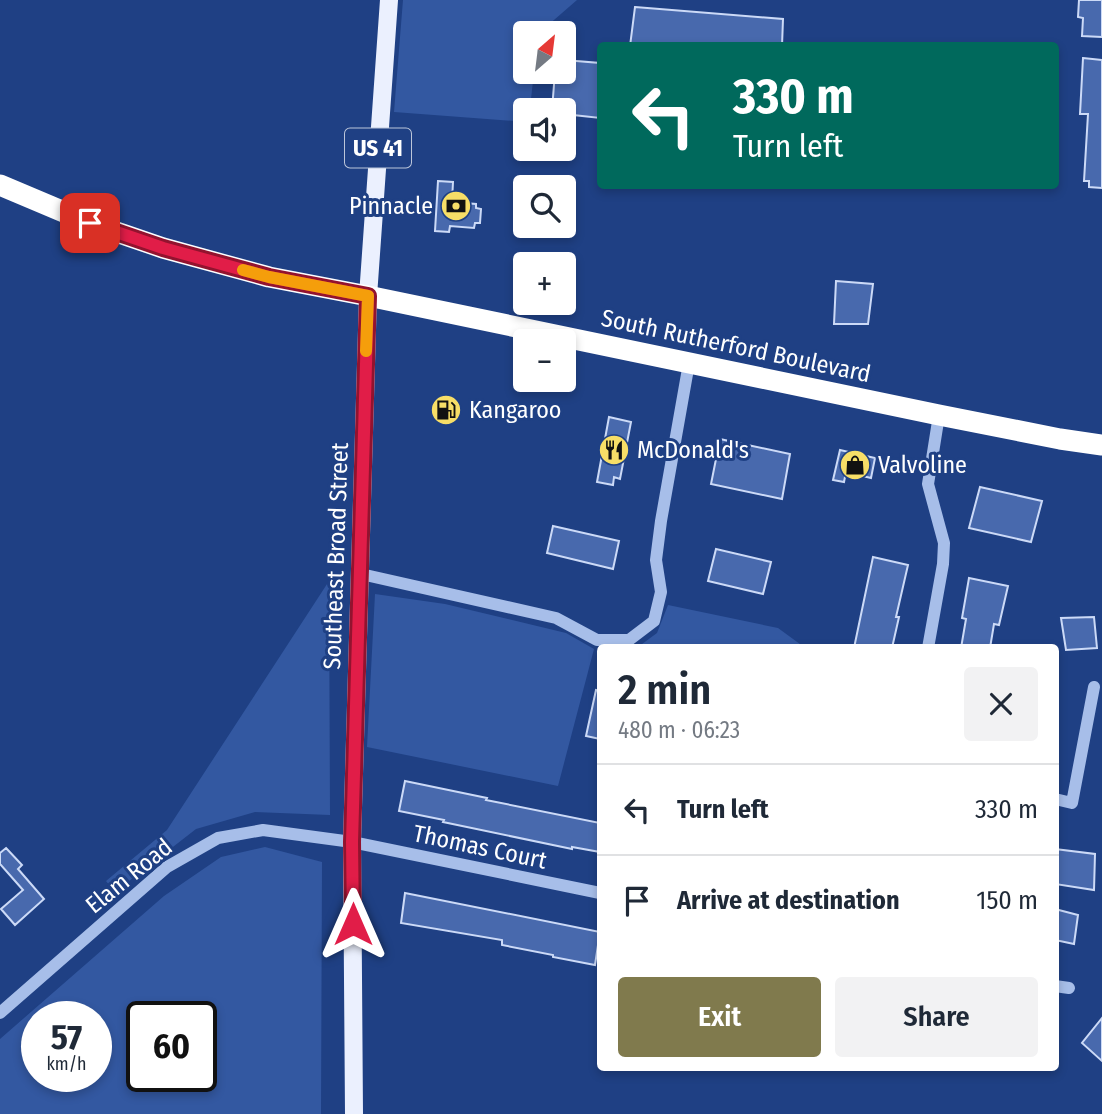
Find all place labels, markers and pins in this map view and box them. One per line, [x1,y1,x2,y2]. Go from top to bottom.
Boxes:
bank icon: Pinnacle [439,189,473,223]
place label: Pinnacle [349,192,433,220]
pin [60,193,120,253]
fuel station icon: Kangaroo [429,393,463,427]
place label: Kangaroo [469,396,561,424]
restaurant icon: McDonald's [597,433,631,467]
place label: McDonald's [637,436,749,464]
shop icon: Valvoline [838,448,872,482]
place label: Valvoline [878,451,967,479]

